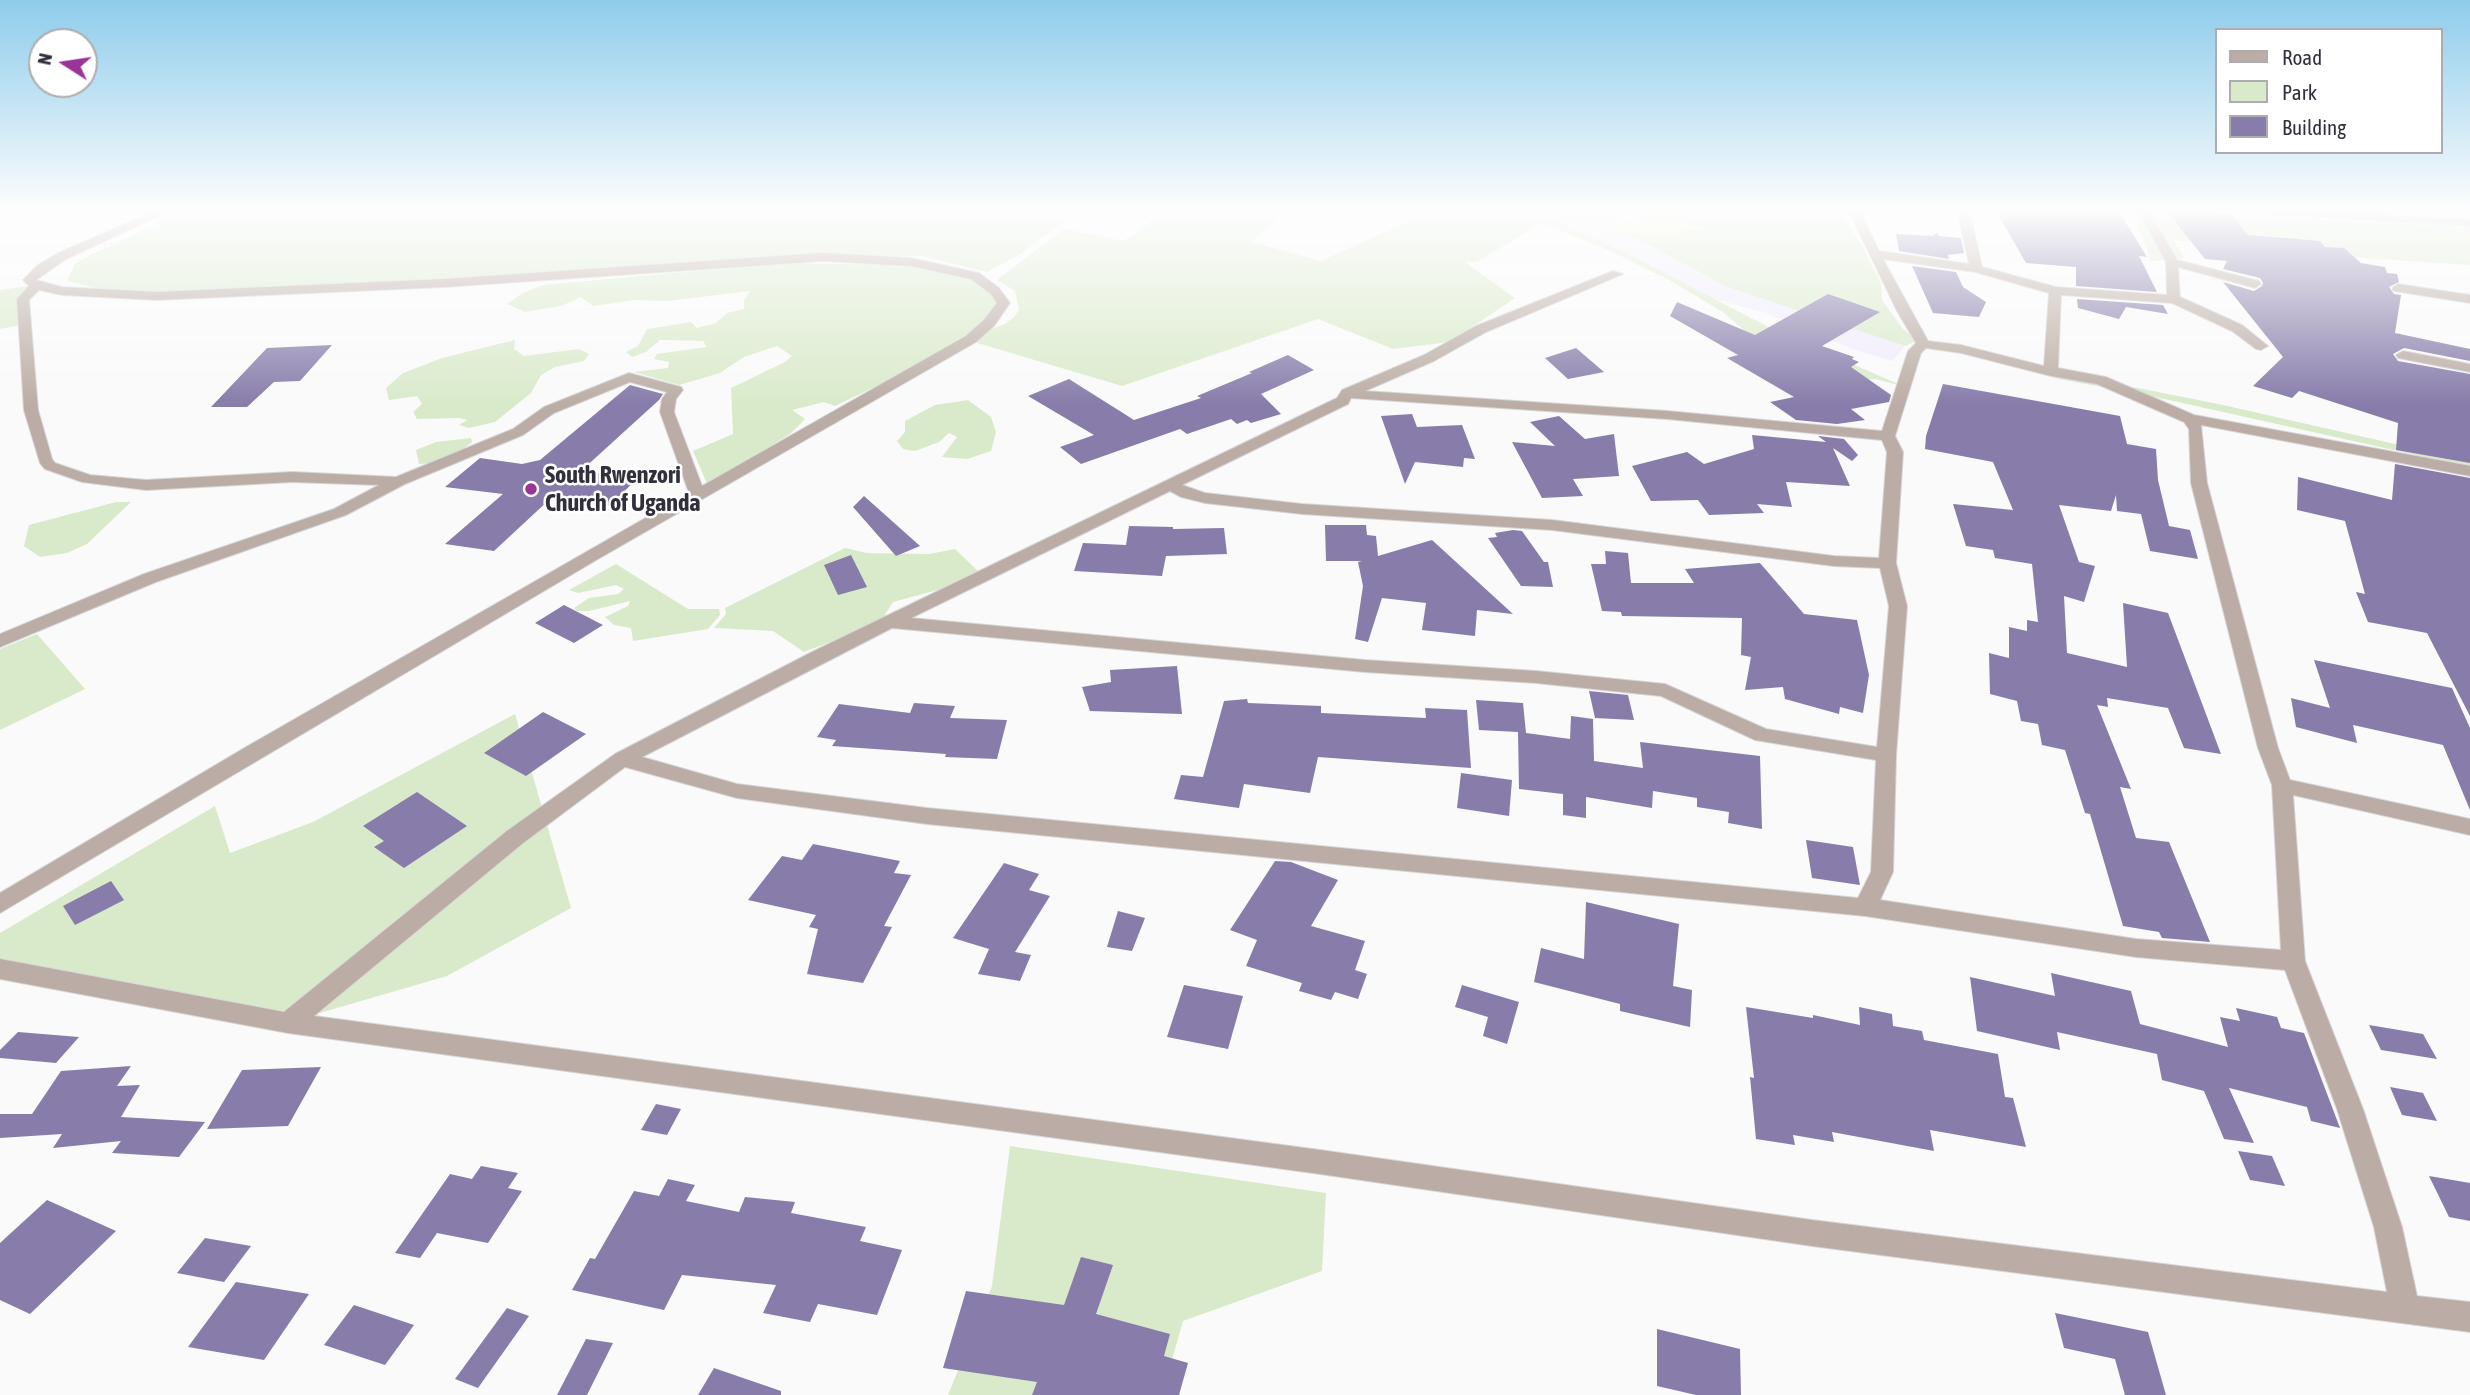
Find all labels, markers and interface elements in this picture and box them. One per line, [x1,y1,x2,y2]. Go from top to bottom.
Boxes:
north arrow [28,28,98,98]
legend [2214,28,2442,154]
text: Road [2282,45,2322,69]
text: N [32,51,56,67]
text: Park [2282,80,2317,104]
text: Building [2282,115,2346,139]
place label: South Rwenzori Church of Uganda [545,461,700,517]
marker: South Rwenzori Church of Uganda [523,481,539,497]

